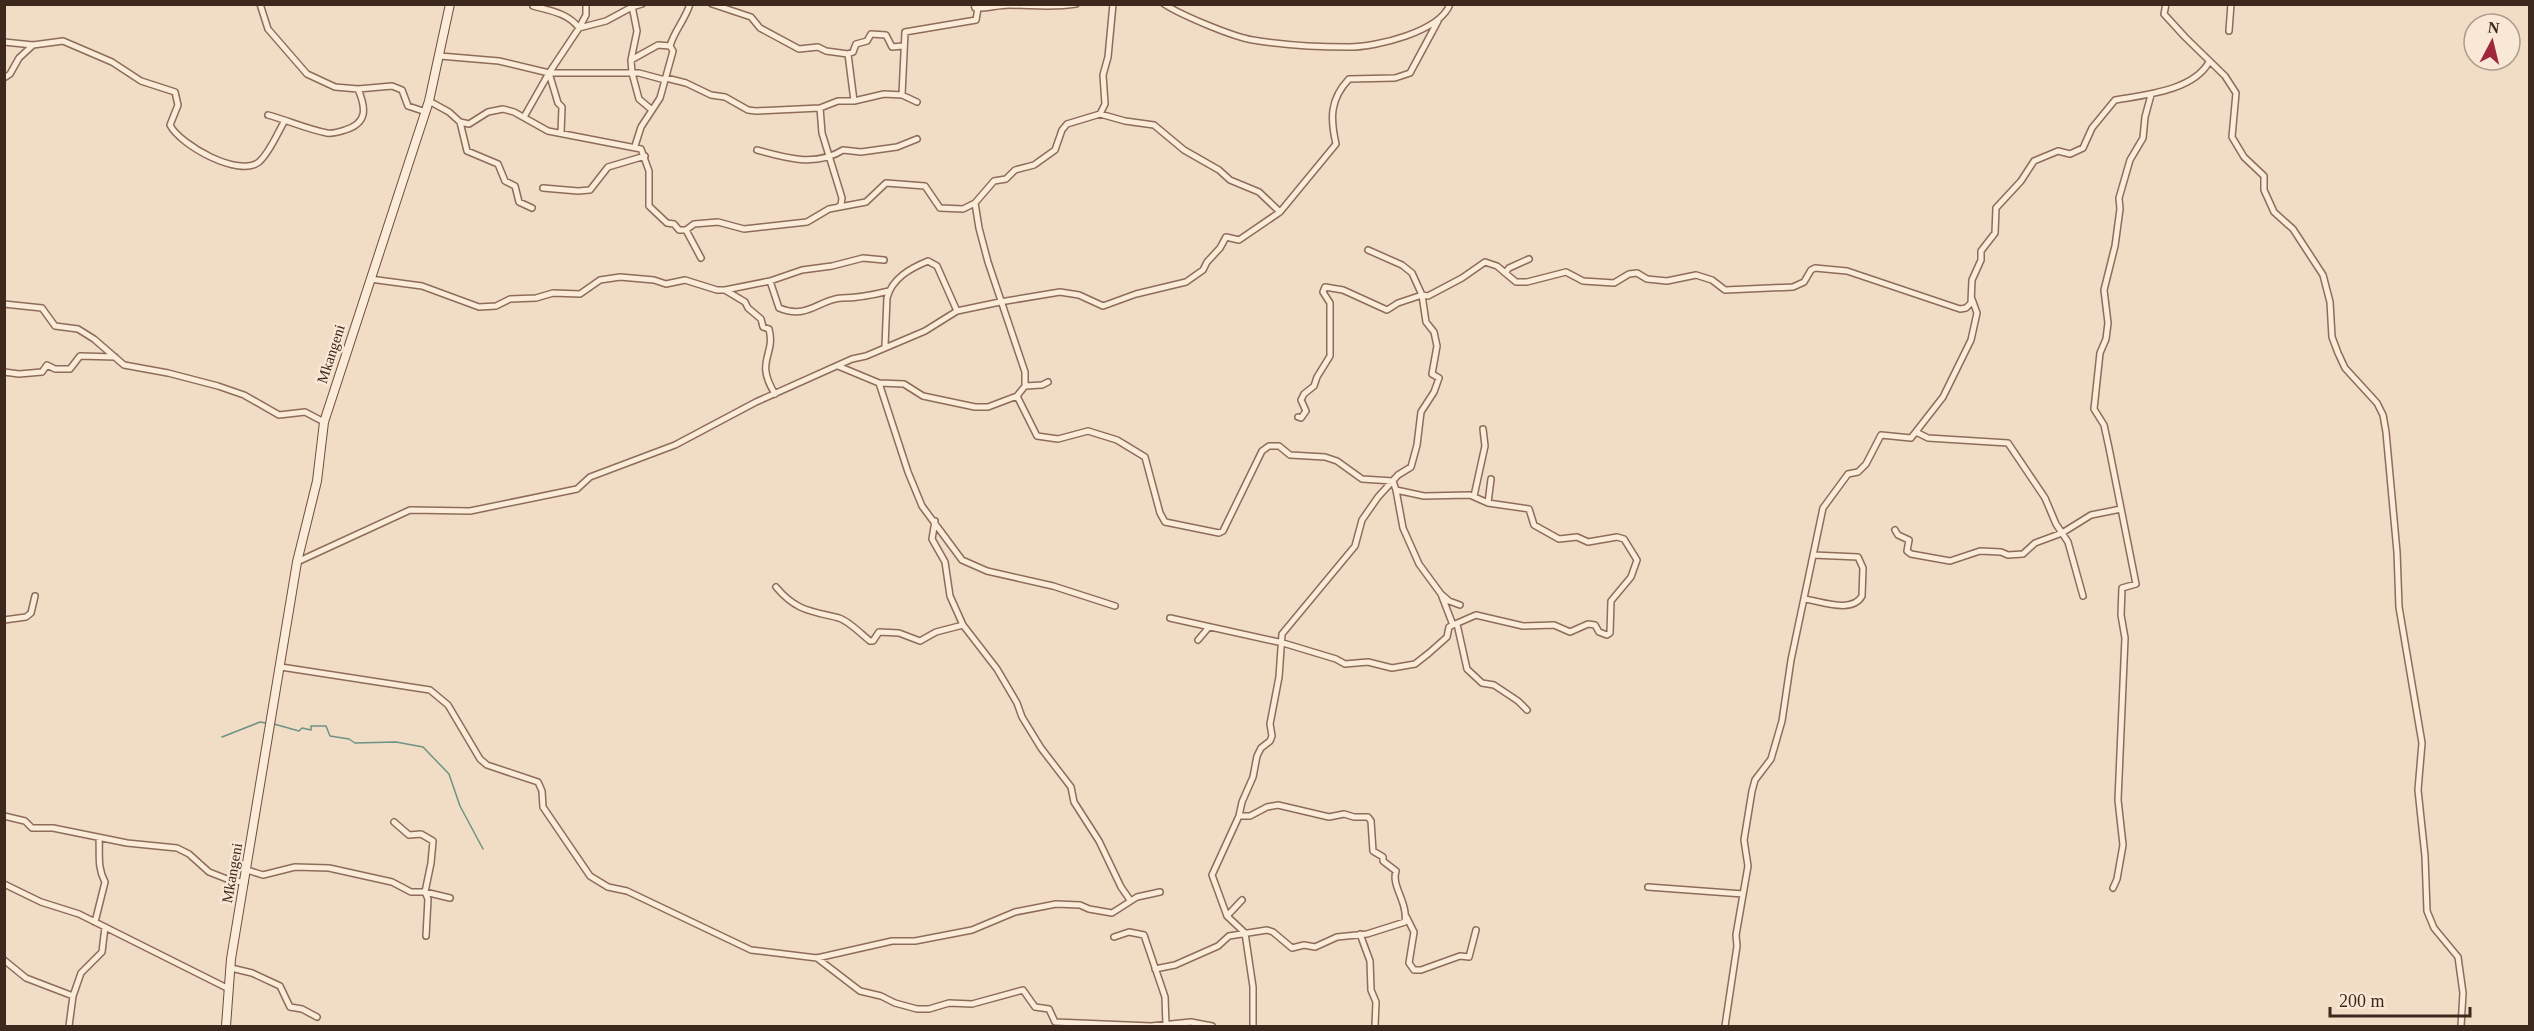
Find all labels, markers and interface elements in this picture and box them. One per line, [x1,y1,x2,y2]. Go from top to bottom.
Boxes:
north arrow [2462,12,2522,72]
text: N [2487,18,2501,37]
street label: Mkangeni [314,323,348,385]
street label: Mkangeni [219,842,245,904]
scale bar [2330,980,2470,1018]
text: 200 m [2339,991,2385,1011]

